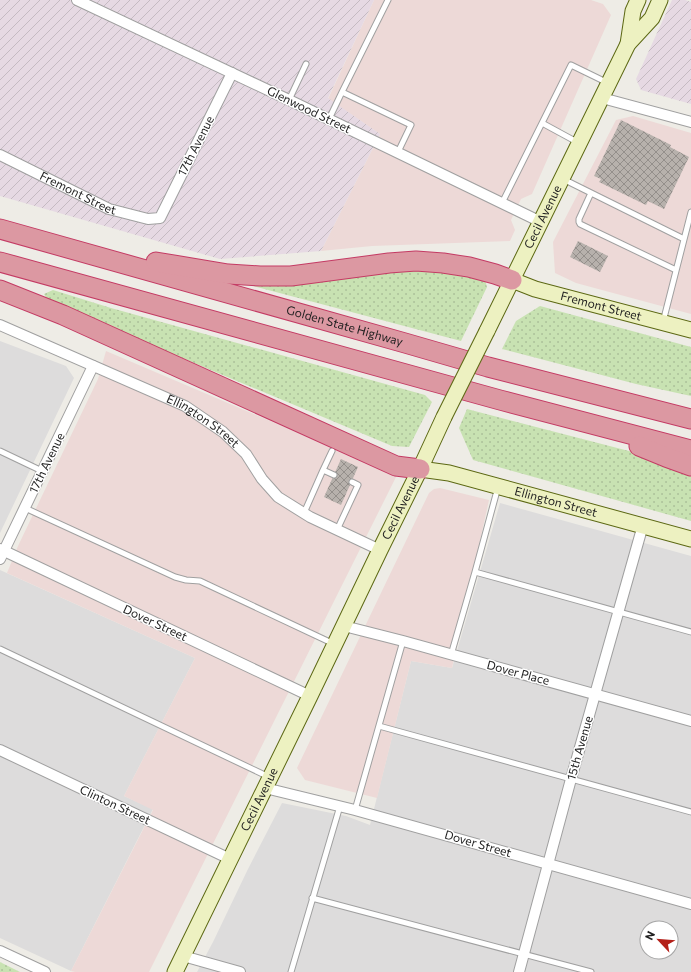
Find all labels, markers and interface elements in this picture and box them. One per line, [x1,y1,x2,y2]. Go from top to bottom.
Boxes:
street label: Glenwood Street [265,83,354,136]
street label: 17th Avenue [174,113,216,178]
street label: Fremont Street [38,168,118,217]
street label: Cecil Avenue [521,182,564,251]
street label: Fremont Street [559,288,643,323]
street label: Golden State Highway [285,302,405,348]
street label: Ellington Street [165,391,243,450]
street label: 17th Avenue [25,430,67,495]
street label: Cecil Avenue [378,474,421,542]
street label: Ellington Street [513,483,599,519]
street label: Dover Street [121,601,190,643]
street label: Dover Place [485,657,551,687]
street label: 15th Avenue [563,714,595,781]
street label: Cecil Avenue [237,765,280,833]
street label: Clinton Street [78,782,153,827]
street label: Dover Street [443,827,513,859]
north arrow [639,920,679,960]
text: N [642,929,657,942]

